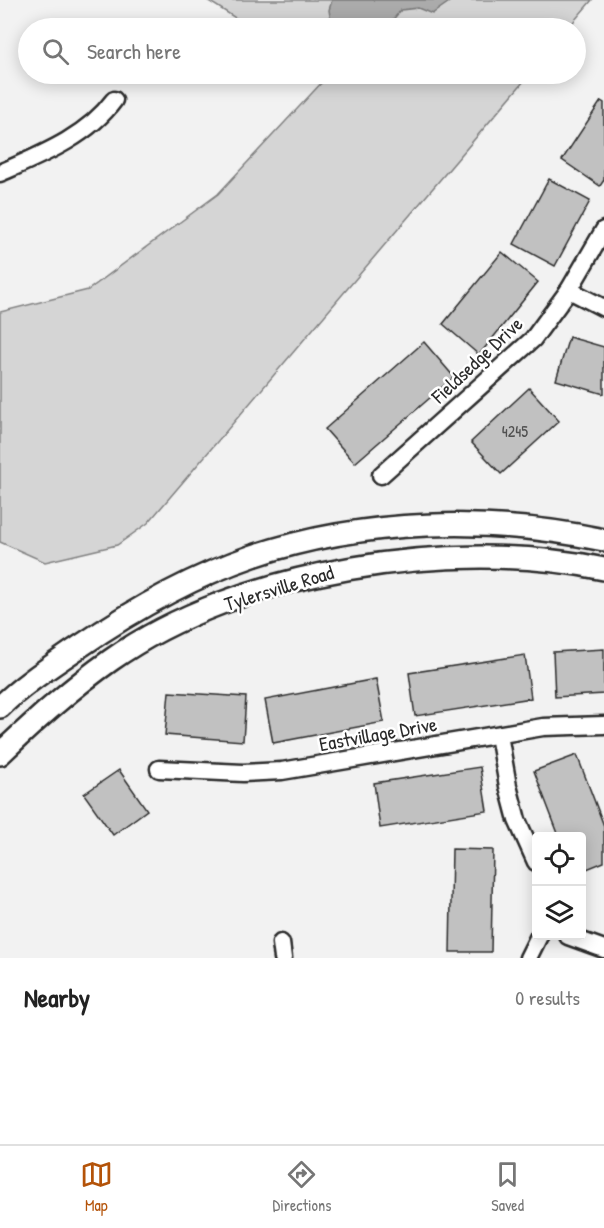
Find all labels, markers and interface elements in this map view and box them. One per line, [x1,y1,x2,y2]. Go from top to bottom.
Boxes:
search box [18,18,586,84]
icon: search [39,35,72,68]
text: Search here [87,36,181,66]
street label: Fieldsedge Drive [424,310,528,410]
house number: 4245 [502,420,528,442]
street label: Tylersville Road [221,558,337,617]
street label: Eastvillage Drive [317,710,439,757]
map controls [532,832,586,940]
button: locate [532,832,586,886]
button: layers [532,886,586,940]
text: Nearby [24,980,90,1015]
text: 0 results [515,984,580,1011]
tab: Map [80,1158,113,1216]
tab: Directions [273,1158,331,1216]
tab: Saved [491,1158,524,1216]

